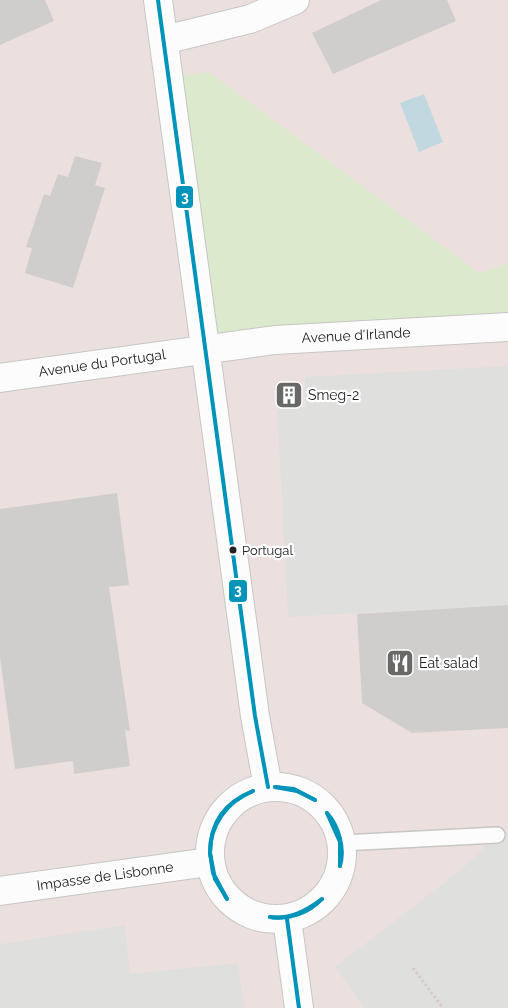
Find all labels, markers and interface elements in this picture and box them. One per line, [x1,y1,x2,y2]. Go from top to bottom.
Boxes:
line badge: 3 [175,185,194,209]
text: 3 [181,189,189,205]
street label: Avenue d'Irlande [301,324,411,346]
street label: Avenue du Portugal [37,346,167,380]
building icon: Smeg-2 [274,380,304,410]
place label: Smeg-2 [308,387,359,403]
place label: Portugal [242,543,293,558]
marker: Portugal [228,545,238,555]
line badge: 3 [228,579,248,603]
text: 3 [234,582,242,598]
restaurant icon: Eat salad [385,648,415,678]
place label: Eat salad [419,655,478,671]
street label: Impasse de Lisbonne [36,858,174,894]

